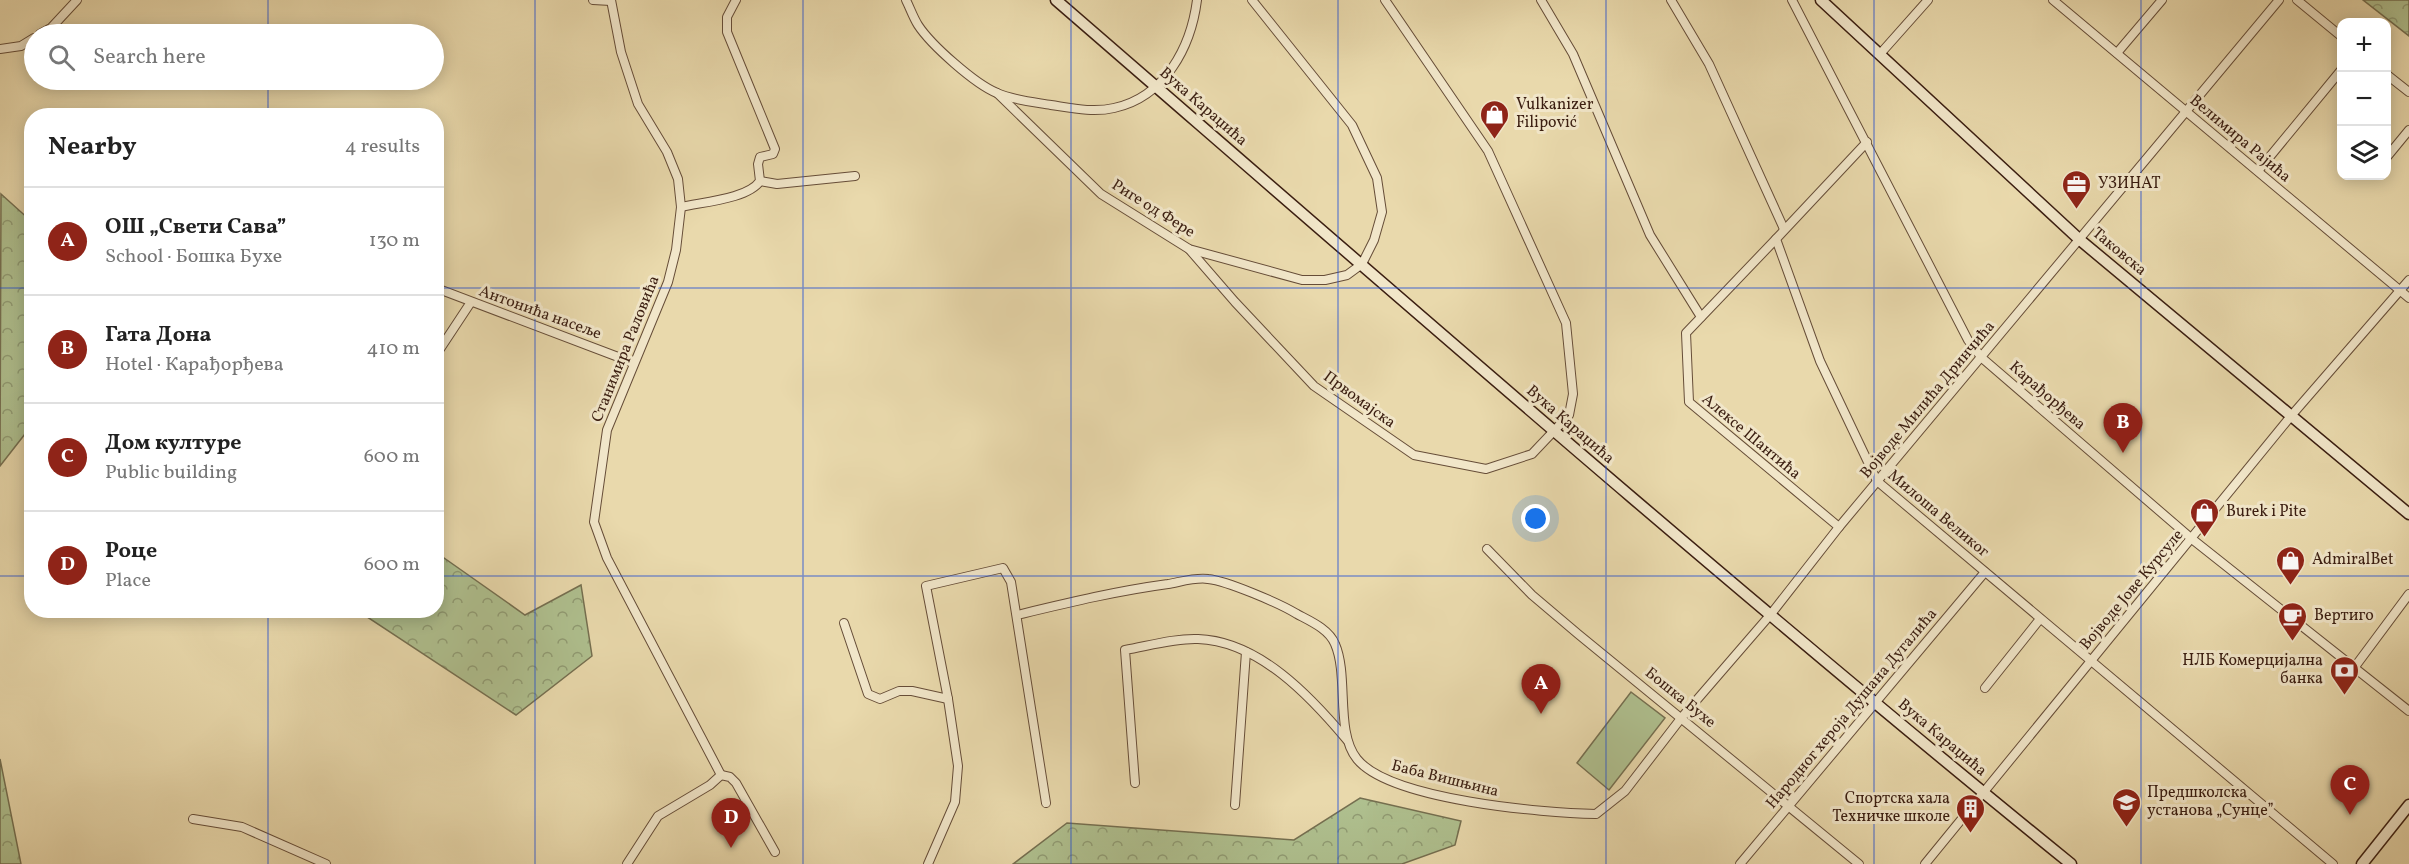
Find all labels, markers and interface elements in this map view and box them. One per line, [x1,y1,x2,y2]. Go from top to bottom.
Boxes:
map controls [2337,18,2391,180]
button: + [2337,18,2391,72]
search box [24,24,444,90]
icon: search [45,41,78,74]
text: Search here [93,42,206,73]
street label: Вука Караџића [1154,62,1252,152]
button: − [2337,72,2391,126]
street label: Велимира Рајића [2185,90,2295,188]
place label: Vulkanizer Filipović [1516,94,1594,134]
shop icon: Vulkanizer Filipović [1479,98,1511,140]
button: layers [2337,126,2391,180]
text: Nearby [48,129,137,165]
text: 4 results [345,133,420,161]
office icon: УЗИНАТ [2061,168,2093,210]
place label: УЗИНАТ [2098,173,2161,195]
street label: Риге од Фере [1107,175,1199,243]
text: ОШ „Свети Сава” [105,212,287,243]
street label: Таковска [2087,223,2151,281]
text: A [60,227,75,255]
text: 130 m [369,227,420,255]
text: School · Бошка Бухе [105,243,282,271]
street label: Станимира Раловића [587,272,665,426]
street label: Антонића насеље [476,281,604,345]
street label: Војводе Милића Дринчића [1855,317,2001,483]
text: Гата Дона [105,320,211,351]
text: B [61,335,74,363]
text: 410 m [367,335,420,363]
text: Hotel · Карађорђева [105,351,284,379]
street label: Карађорђева [2004,357,2090,436]
street label: Првомајска [1318,366,1400,434]
street label: Вука Караџића [1521,380,1619,470]
street label: Алексе Шантића [1697,389,1805,485]
pin: B [2104,404,2142,453]
text: Дом културе [105,428,242,459]
text: C [61,443,74,471]
text: 600 m [364,443,420,471]
text: Public building [105,459,237,487]
street label: Милоша Великог [1883,465,1993,563]
shop icon: Burek i Pite [2189,496,2221,538]
place label: Burek i Pite [2226,501,2306,523]
your location [1521,504,1550,533]
street label: Војводе Јове Курсуле [2075,525,2189,655]
text: Роце [105,536,157,567]
shop icon: AdmiralBet [2275,544,2307,586]
place label: AdmiralBet [2312,549,2394,571]
text: D [60,551,75,579]
text: 600 m [364,551,420,579]
text: Place [105,567,151,595]
cafe icon: Вертиго [2277,600,2309,642]
street label: Народног хероја Душана Дугалића [1761,604,1943,814]
place label: Вертиго [2314,605,2374,627]
place label: НЛБ Комерцијална банка [2182,650,2323,690]
bank icon: НЛБ Комерцијална банка [2328,654,2360,696]
street label: Бошка Бухе [1640,663,1720,733]
pin: A [1522,664,1560,714]
street label: Вука Караџића [1893,694,1991,782]
street label: Баба Вишњина [1389,755,1501,803]
pin: C [2330,766,2370,815]
place label: Предшколска установа „Сунце” [2147,782,2274,822]
school or university icon: Предшколска установа „Сунце” [2110,786,2142,828]
place label: Спортска хала Техничке школе [1832,788,1950,828]
building icon: Спортска хала Техничке школе [1955,792,1987,834]
pin: D [712,798,750,848]

